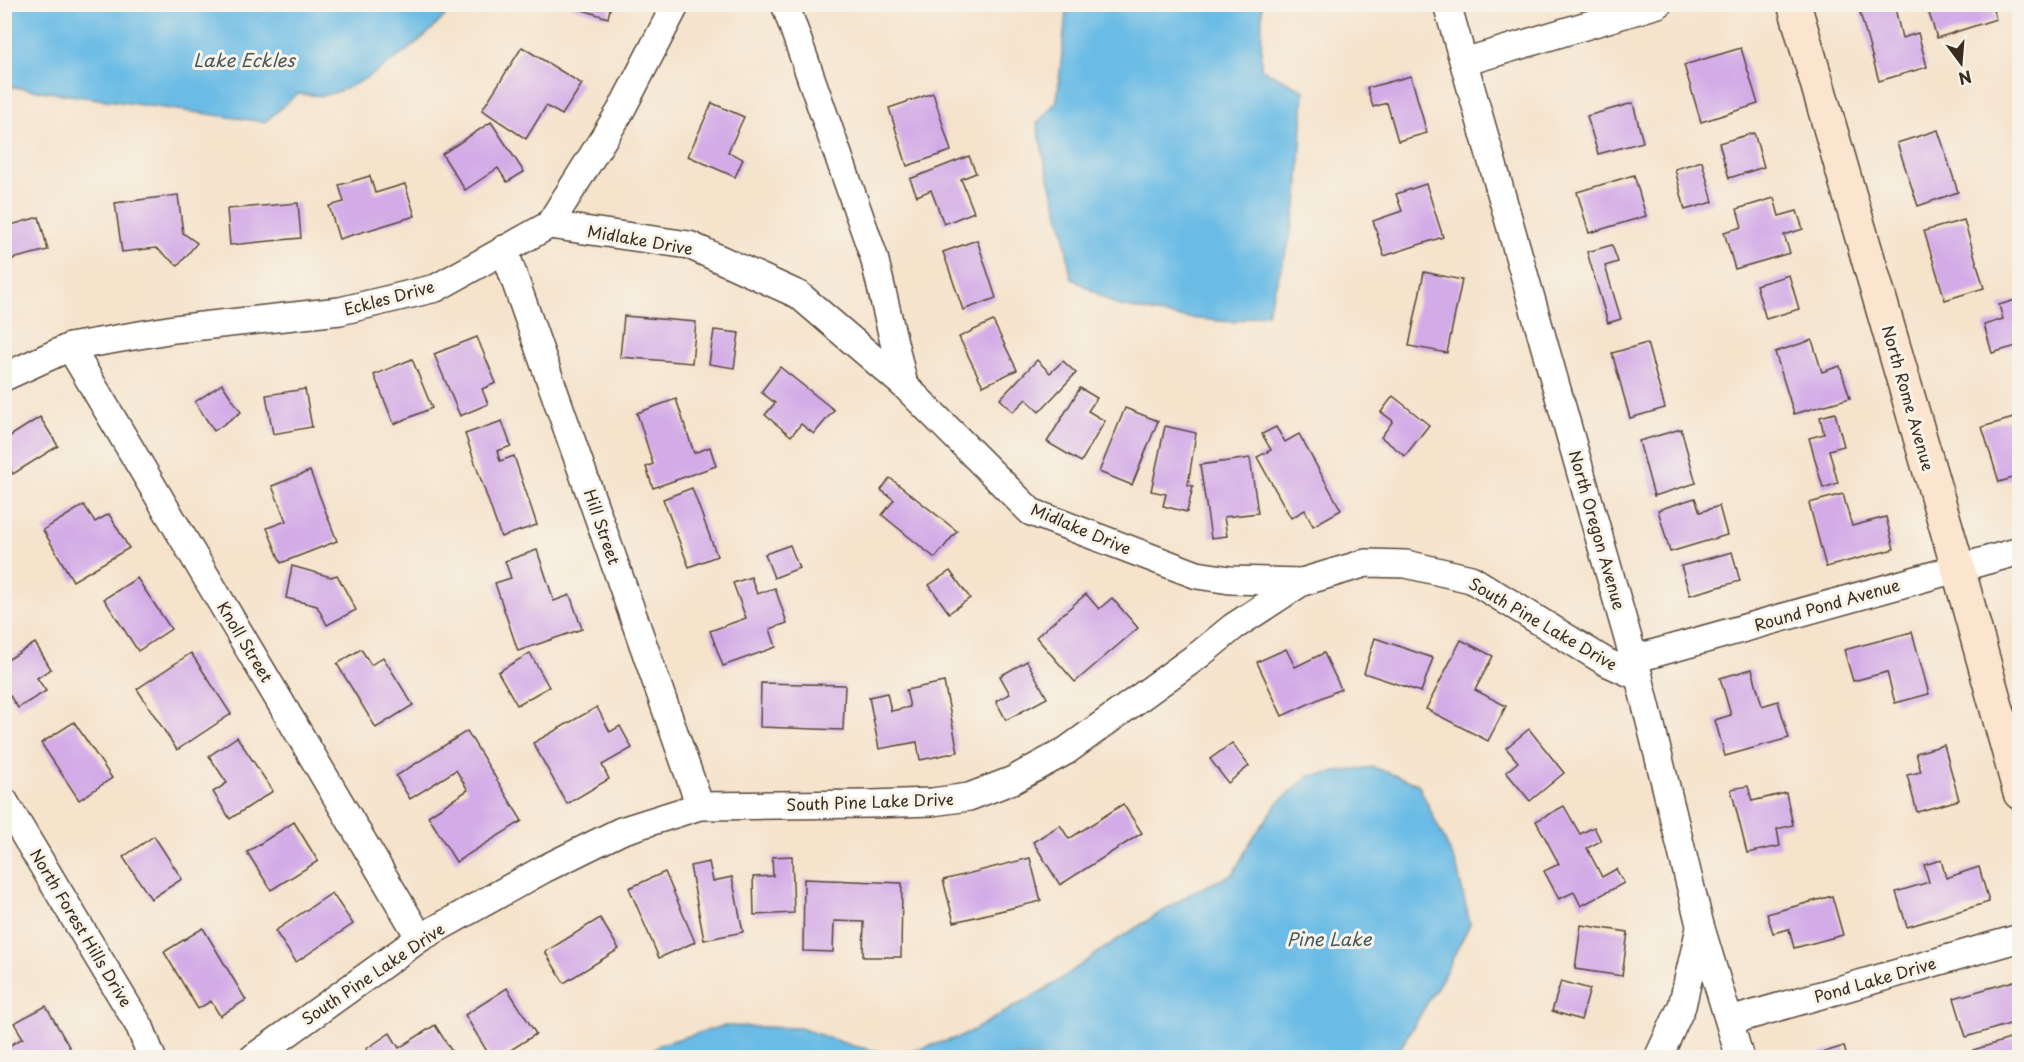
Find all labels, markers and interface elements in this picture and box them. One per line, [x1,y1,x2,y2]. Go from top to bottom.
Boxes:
north arrow [1931,33,1991,93]
water label: Lake Eckles [193,46,297,73]
text: N [1956,65,1975,92]
street label: Midlake Drive [586,218,695,260]
street label: Eckles Drive [341,273,437,321]
street label: North Rome Avenue [1877,322,1941,473]
street label: North Oregon Avenue [1564,447,1632,613]
street label: Hill Street [579,486,627,568]
street label: Midlake Drive [1028,496,1135,560]
street label: South Pine Lake Drive [1465,571,1622,675]
street label: Round Pond Avenue [1751,572,1902,636]
street label: Knoll Street [212,596,280,687]
street label: South Pine Lake Drive [786,786,954,816]
street label: North Forest Hills Drive [25,844,139,1011]
street label: South Pine Lake Drive [296,916,449,1030]
water label: Pine Lake [1287,925,1373,952]
street label: Pond Lake Drive [1811,950,1939,1008]

